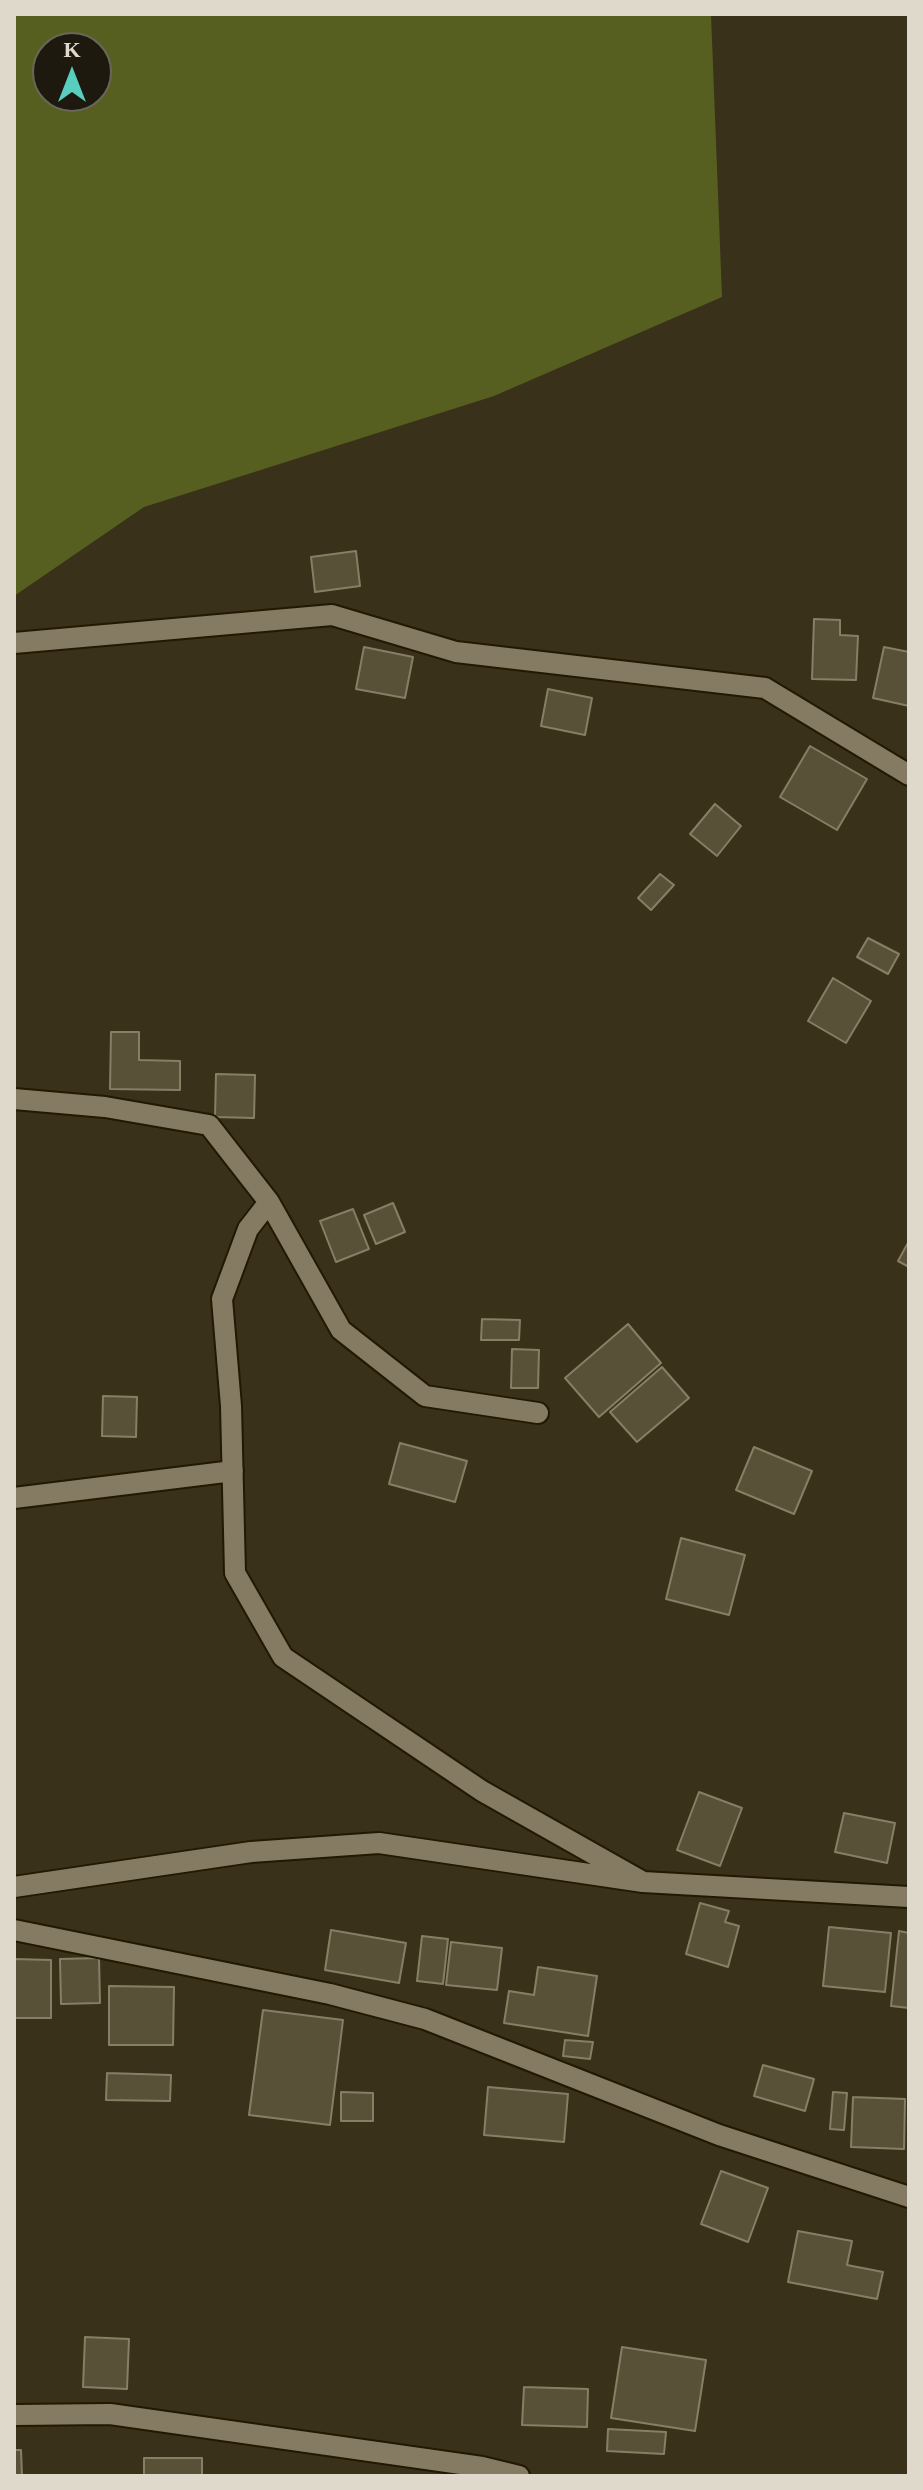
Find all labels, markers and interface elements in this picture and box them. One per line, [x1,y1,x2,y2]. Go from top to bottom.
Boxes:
north arrow [32,32,112,112]
text: K [63,37,81,62]

